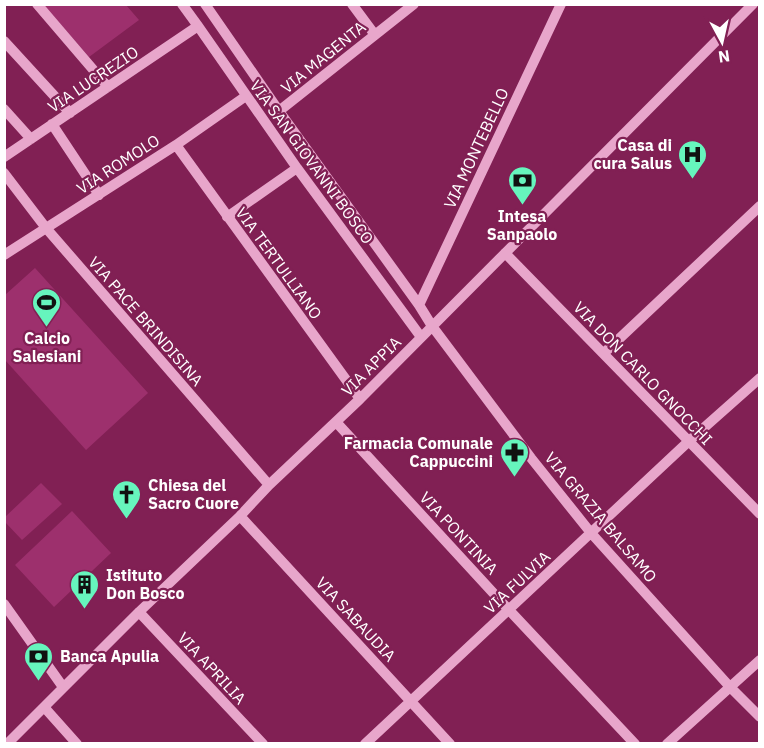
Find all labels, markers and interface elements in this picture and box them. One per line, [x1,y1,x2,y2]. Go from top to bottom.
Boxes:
north arrow [692,12,752,72]
street label: VIA MAGENTA [277,17,369,97]
street label: VIA LUCREZIO [44,41,142,117]
text: N [717,46,731,68]
street label: VIA SAN GIOVANNI BOSCO [246,76,378,248]
street label: VIA MONTEBELLO [439,84,513,212]
street label: VIA ROMOLO [73,130,163,198]
place label: Casa di cura Salus [594,135,672,173]
hospital icon: Casa di cura Salus [677,138,709,180]
bank icon: Intesa Sanpaolo [506,164,538,206]
street label: VIA TERTULLIANO [232,203,326,323]
place label: Intesa Sanpaolo [487,206,557,244]
street label: VIA PACE BRINDISINA [84,252,208,390]
sports icon: Calcio Salesiani [31,286,63,328]
street label: VIA DON CARLO GNOCCHI [569,297,717,449]
place label: Calcio Salesiani [13,328,81,366]
street label: VIA APPIA [337,332,405,400]
place label: Farmacia Comunale Cappuccini [344,433,493,471]
pharmacy icon: Farmacia Comunale Cappuccini [498,436,530,478]
street label: VIA GRAZIA BALSAMO [541,448,661,586]
place label: Chiesa del Sacro Cuore [148,475,239,513]
church icon: Chiesa del Sacro Cuore [111,478,143,520]
street label: VIA PONTINIA [416,487,502,579]
street label: VIA FULVIA [480,546,554,618]
place label: Istituto Don Bosco [106,565,184,603]
building icon: Istituto Don Bosco [69,568,101,610]
street label: VIA SABAUDIA [312,573,400,665]
street label: VIA APRILIA [174,628,250,708]
bank icon: Banca Apulia [23,640,55,682]
place label: Banca Apulia [60,646,159,666]

